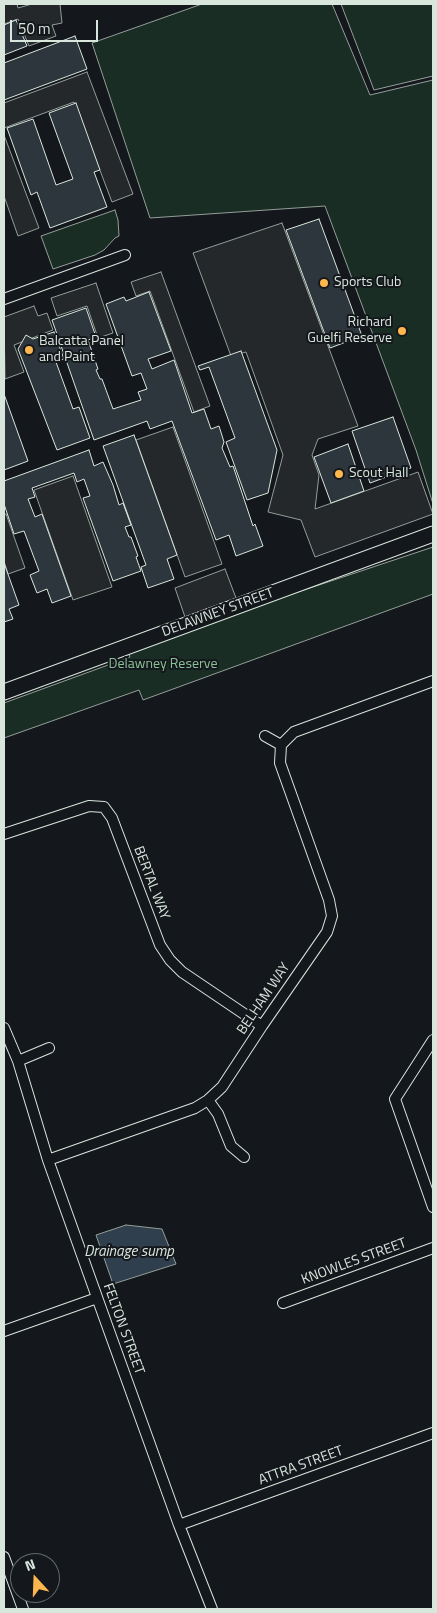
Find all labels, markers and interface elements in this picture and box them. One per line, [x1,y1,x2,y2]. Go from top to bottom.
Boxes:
scale bar [12,10,100,42]
text: 50 m [18,17,51,40]
place label: Sports Club [334,275,401,291]
marker: Sports Club [318,277,330,289]
place label: Richard Guelfi Reserve [307,315,392,348]
marker: Richard Guelfi Reserve [396,325,408,337]
place label: Balcatta Panel and Paint [39,334,124,367]
marker: Balcatta Panel and Paint [23,344,35,356]
place label: Scout Hall [349,466,408,482]
marker: Scout Hall [333,468,345,480]
street label: DELAWNEY STREET [160,585,276,641]
park label: Delawney Reserve [109,657,217,673]
street label: BERTAL WAY [129,844,173,922]
street label: BELHAM WAY [234,960,294,1038]
street label: KNOWLES STREET [299,1235,409,1289]
water label: Drainage sump [84,1243,174,1261]
street label: FELTON STREET [99,1281,147,1377]
street label: ATTRA STREET [256,1443,346,1489]
north arrow [10,1553,60,1603]
text: N [22,1553,38,1576]

